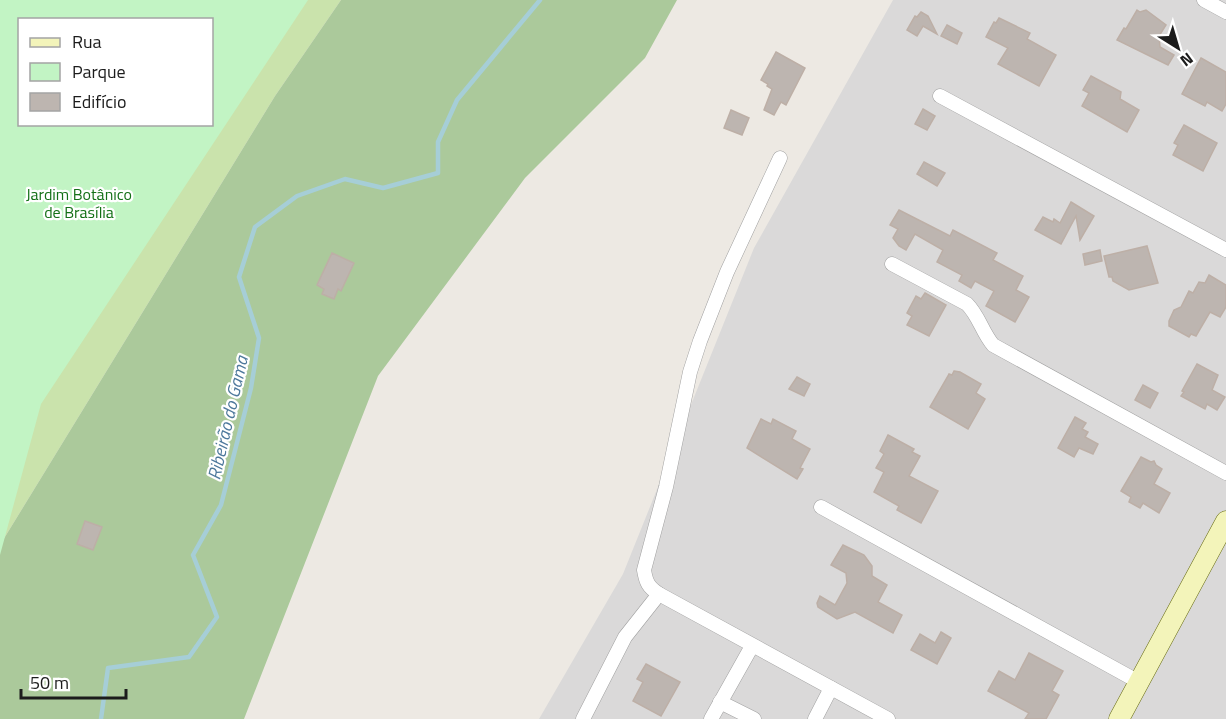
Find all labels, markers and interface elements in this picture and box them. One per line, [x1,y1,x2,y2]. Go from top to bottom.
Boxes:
legend [18,18,213,126]
north arrow [1148,18,1208,78]
text: Rua [72,28,102,55]
text: N [1175,47,1199,73]
text: Parque [72,58,126,85]
text: Edifício [72,88,126,115]
park label: Jardim Botânico de Brasília [26,182,132,224]
water label: Ribeirão do Gama [200,352,255,482]
scale bar [21,662,126,700]
text: 50 m [30,669,69,696]

